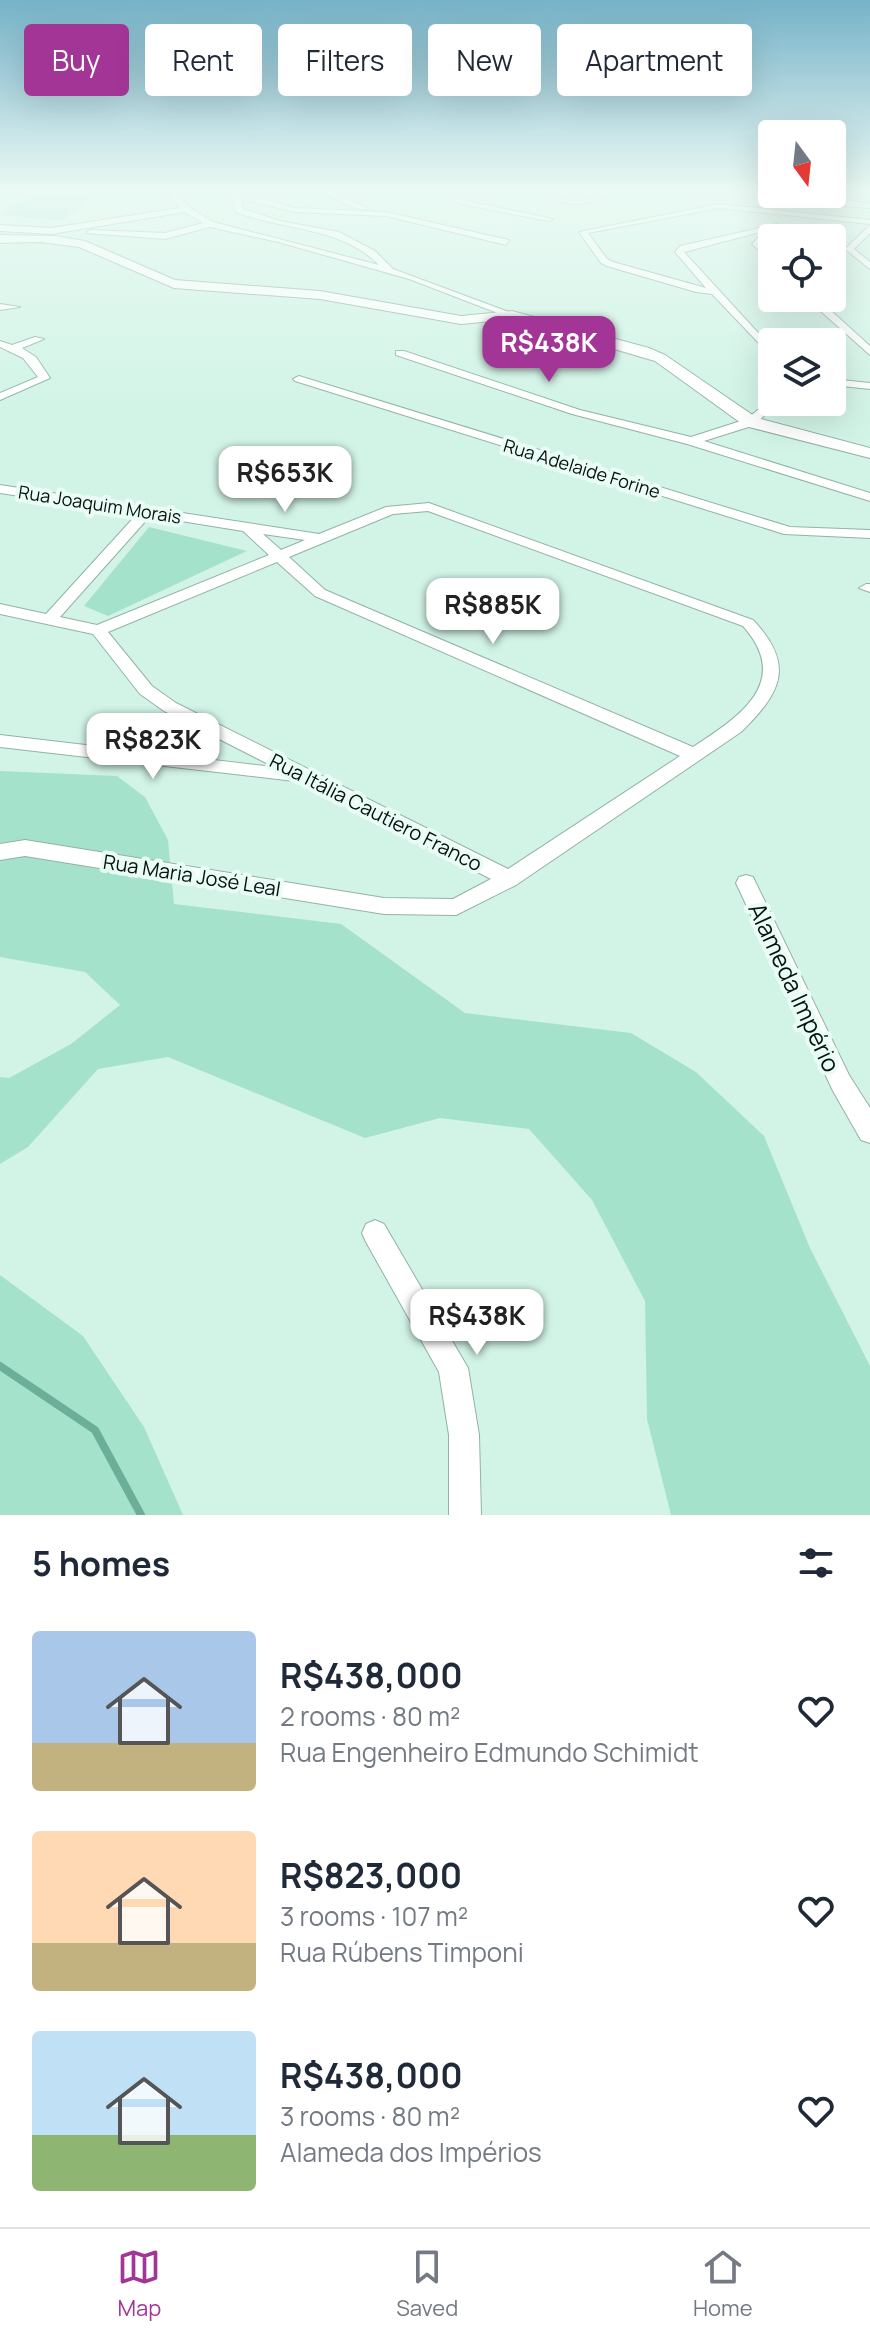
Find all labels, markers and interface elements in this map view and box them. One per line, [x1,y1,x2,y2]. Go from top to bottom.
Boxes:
chip: Buy [24,24,129,96]
chip: Rent [145,24,262,96]
chip: Filters [278,24,412,96]
chip: New [428,24,541,96]
chip: Apartment [557,24,752,96]
north arrow [758,120,846,208]
map controls [758,120,846,416]
button: locate [758,224,846,312]
pin: R$438K [484,316,614,384]
text: R$438K [500,324,598,360]
button: layers [758,328,846,416]
street label: Rua Adelaide Forine [501,433,663,503]
pin: R$653K [220,446,350,514]
text: R$653K [237,454,333,490]
street label: Rua Joaquim Morais [17,479,183,529]
pin: R$885K [428,578,558,646]
text: R$885K [444,586,542,622]
pin: R$823K [88,713,218,781]
text: R$823K [105,721,201,757]
street label: Rua Itália Cautiero Franco [265,747,487,877]
street label: Rua Maria José Leal [101,848,283,902]
street label: Alameda Império [741,897,849,1077]
pin: R$438K [412,1289,542,1357]
text: R$438K [428,1297,526,1333]
text: 5 homes [32,1540,170,1586]
icon: filters [794,1541,838,1585]
text: R$438,000 [280,1652,463,1698]
icon: home [96,1663,192,1759]
icon: heart [794,1689,838,1733]
text: 2 rooms · 80 m² [280,1698,460,1734]
text: Rua Engenheiro Edmundo Schimidt [280,1734,699,1770]
text: R$823,000 [280,1852,462,1898]
icon: home [96,1863,192,1959]
icon: heart [794,1889,838,1933]
text: 3 rooms · 107 m² [280,1898,468,1934]
text: Rua Rúbens Timponi [280,1934,524,1970]
text: R$438,000 [280,2052,463,2098]
icon: home [96,2063,192,2159]
icon: heart [794,2089,838,2133]
text: 3 rooms · 80 m² [280,2098,460,2134]
text: Alameda dos Impérios [280,2134,542,2170]
tab: Map [117,2245,161,2323]
tab: Saved [396,2245,458,2323]
tab: Home [693,2245,753,2323]

